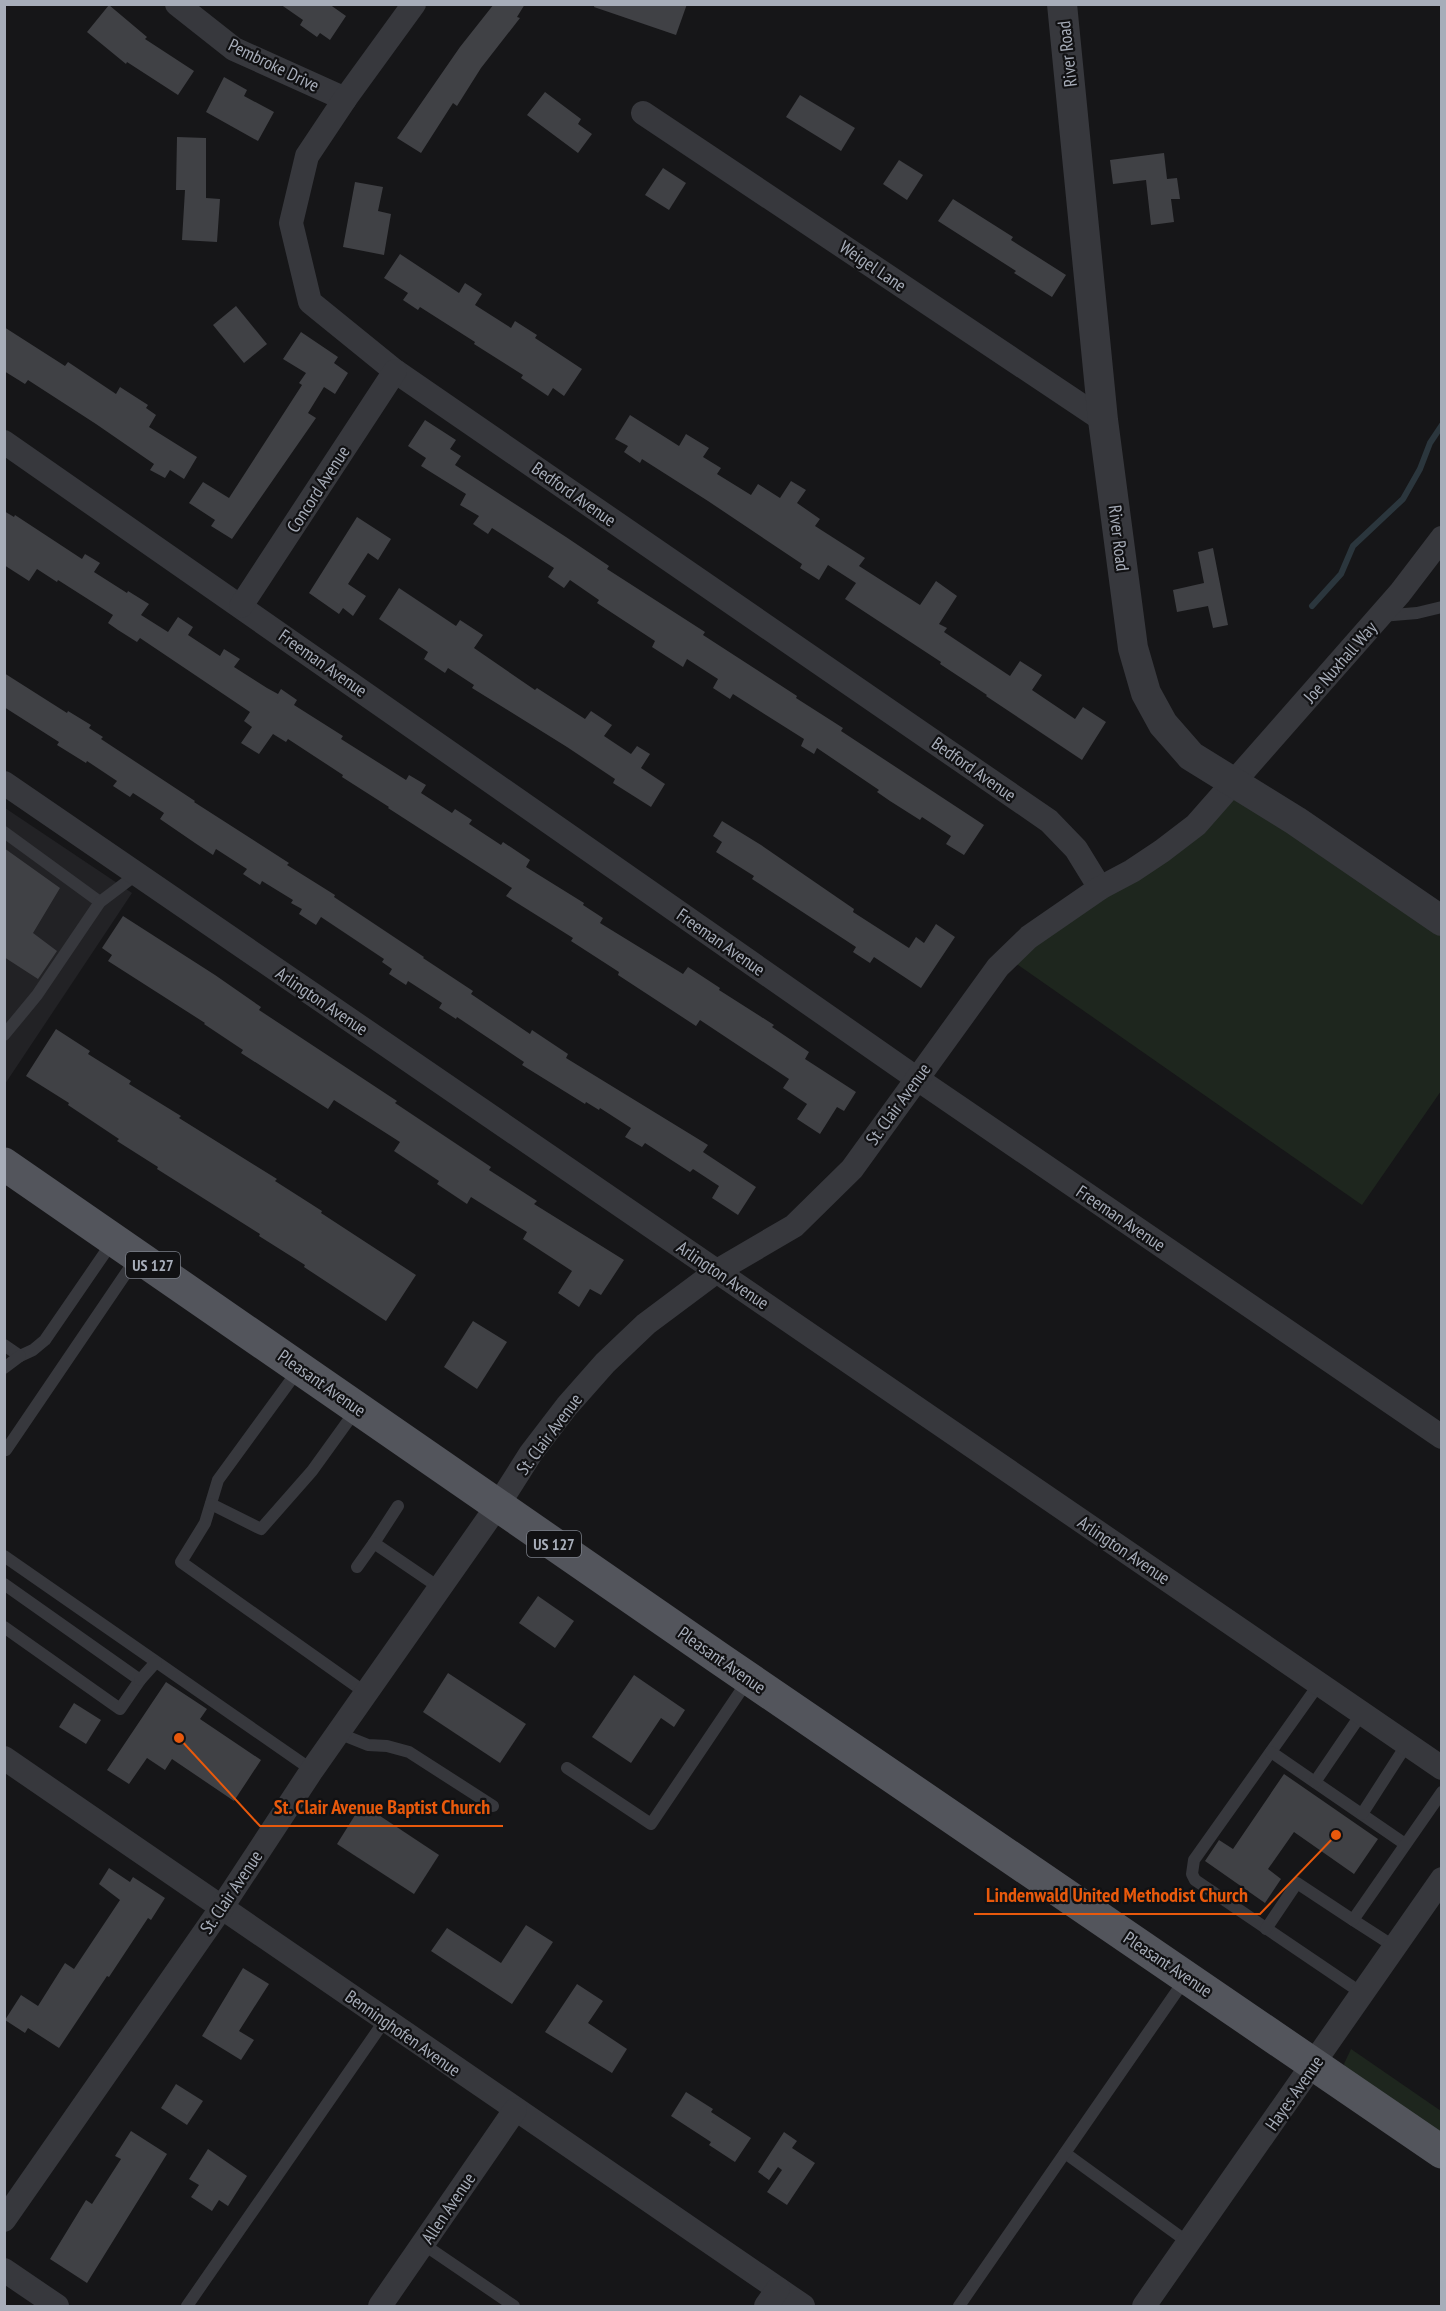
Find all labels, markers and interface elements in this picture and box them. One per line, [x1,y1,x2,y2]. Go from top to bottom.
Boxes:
street label: River Road [1052,20,1082,88]
street label: Pembroke Drive [225,33,323,97]
street label: Weigel Lane [835,235,911,297]
street label: Concord Avenue [281,441,355,537]
street label: Bedford Avenue [527,457,621,531]
street label: River Road [1104,504,1134,572]
street label: Joe Nuxhall Way [1298,616,1382,708]
street label: Freeman Avenue [274,624,372,702]
street label: Bedford Avenue [927,732,1021,806]
street label: Freeman Avenue [672,903,770,981]
street label: Arlington Avenue [271,962,373,1040]
street label: St. Clair Avenue [861,1058,935,1150]
street label: Freeman Avenue [1072,1180,1170,1256]
street label: Arlington Avenue [672,1236,774,1314]
road number: US 127 [126,1252,180,1278]
street label: Pleasant Avenue [274,1344,370,1422]
street label: St. Clair Avenue [511,1389,587,1479]
street label: Arlington Avenue [1073,1511,1175,1589]
road number: US 127 [527,1531,581,1557]
street label: Pleasant Avenue [674,1621,770,1699]
callout: St. Clair Avenue Baptist Church [260,1788,503,1826]
text: St. Clair Avenue Baptist Church [274,1794,490,1820]
street label: St. Clair Avenue [195,1846,267,1938]
callout: Lindenwald United Methodist Church [974,1876,1260,1914]
text: Lindenwald United Methodist Church [986,1882,1248,1908]
street label: Pleasant Avenue [1119,1926,1217,2002]
street label: Benninghofen Avenue [341,1985,465,2081]
street label: Hayes Avenue [1260,2051,1328,2135]
street label: Allen Avenue [416,2168,480,2248]

